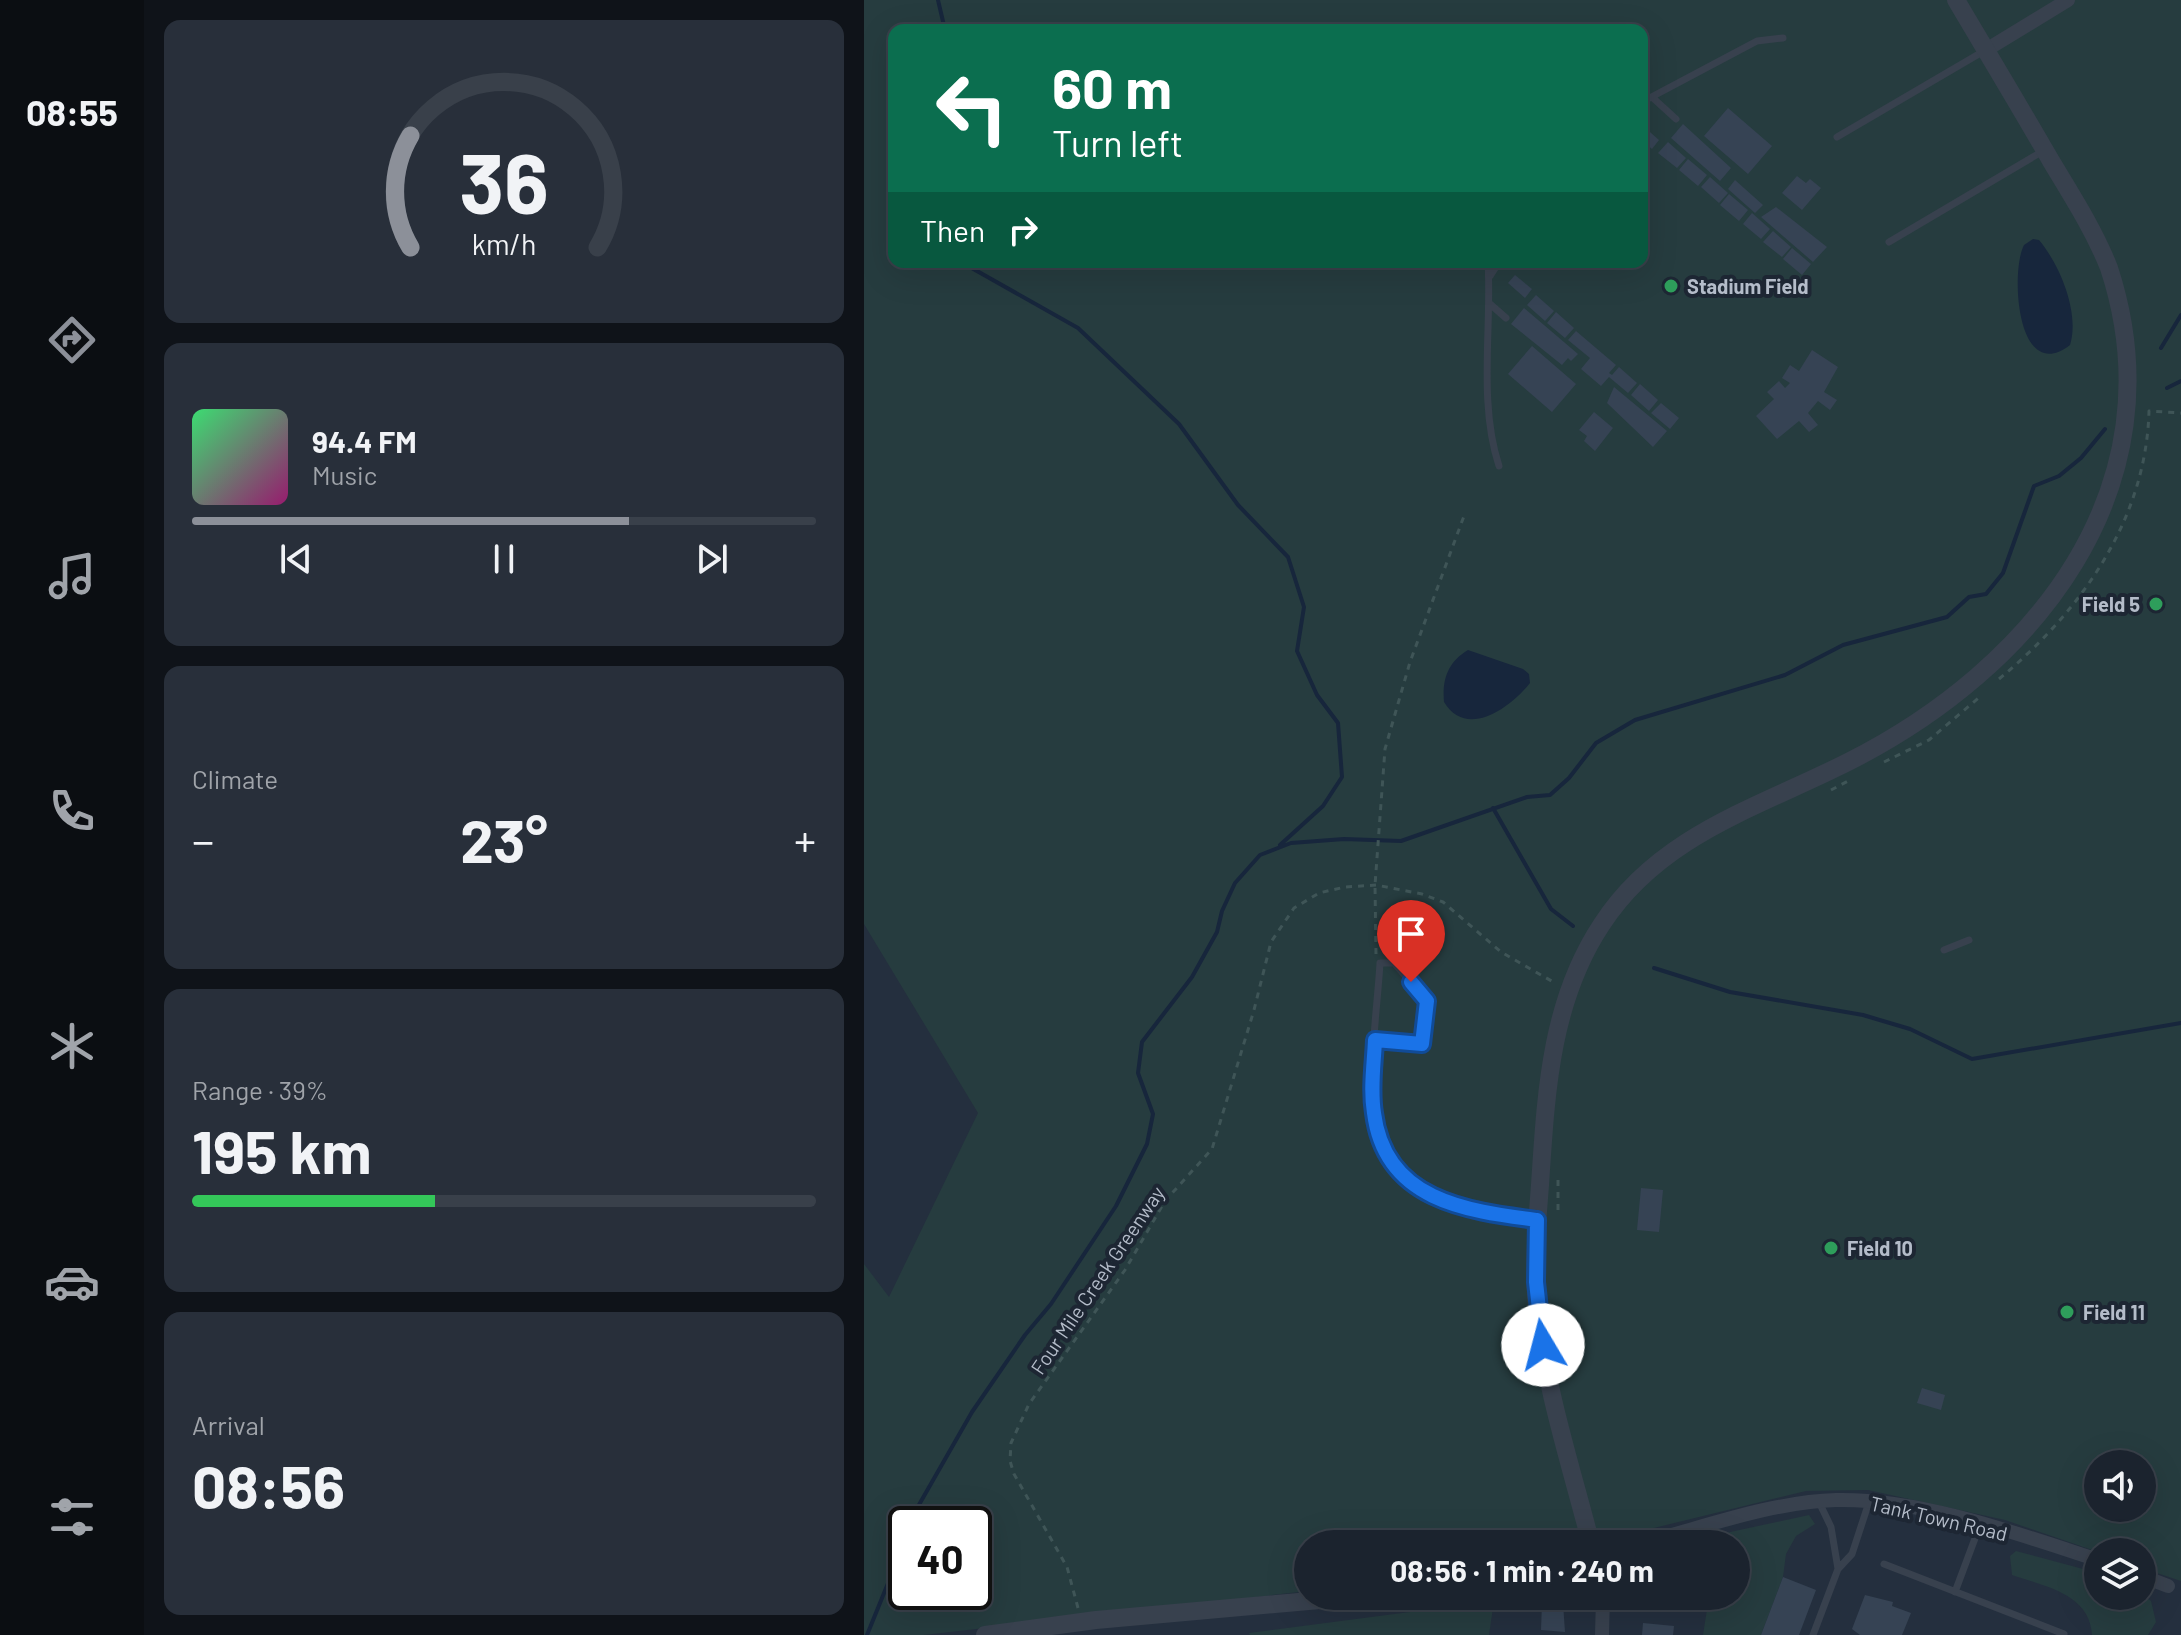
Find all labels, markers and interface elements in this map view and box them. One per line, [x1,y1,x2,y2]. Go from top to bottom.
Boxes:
text: 60 m [1052,53,1172,120]
icon: left [920,56,1024,160]
text: 08:55 [26,90,118,133]
text: Turn left [1052,121,1183,164]
text: 36 [459,130,549,230]
icon: right [1001,208,1045,252]
text: Then [920,212,985,248]
text: km/h [472,226,536,261]
place label: Stadium Field [1687,274,1809,298]
marker: Stadium Field [1662,277,1680,295]
icon: directions [44,312,100,368]
text: 94.4 FM [312,423,417,459]
text: Music [312,459,377,490]
icon: previous [274,537,318,581]
icon: pause [482,537,526,581]
icon: next [690,537,734,581]
icon: music [44,548,100,604]
place label: Field 5 [2082,592,2140,616]
marker: Field 5 [2147,595,2165,613]
text: Climate [192,763,278,794]
icon: phone [44,783,100,839]
text: 23° [460,803,548,875]
text: − [192,813,214,866]
text: + [794,813,816,866]
pin [1377,900,1445,982]
icon: arrive [1389,912,1433,956]
icon: climate [44,1018,100,1074]
text: Range · 39% [192,1074,328,1105]
text: 195 km [192,1114,372,1186]
street label: Four Mile Creek Greenway [1025,1181,1169,1379]
place label: Field 10 [1847,1236,1913,1260]
marker: Field 10 [1822,1239,1840,1257]
icon: car [44,1254,100,1310]
place label: Field 11 [2083,1300,2145,1324]
position arrow [1501,1303,1585,1387]
marker: Field 11 [2058,1303,2076,1321]
text: Arrival [192,1409,265,1440]
text: 08:56 [192,1449,345,1521]
map controls [2084,1450,2156,1610]
button: sound [2084,1450,2156,1522]
icon: filters [44,1489,100,1545]
street label: Tank Town Road [1868,1491,2010,1545]
speed limit sign: 40 [888,1506,992,1610]
button: layers [2084,1538,2156,1610]
text: 08:56 · 1 min · 240 m [1390,1552,1654,1588]

